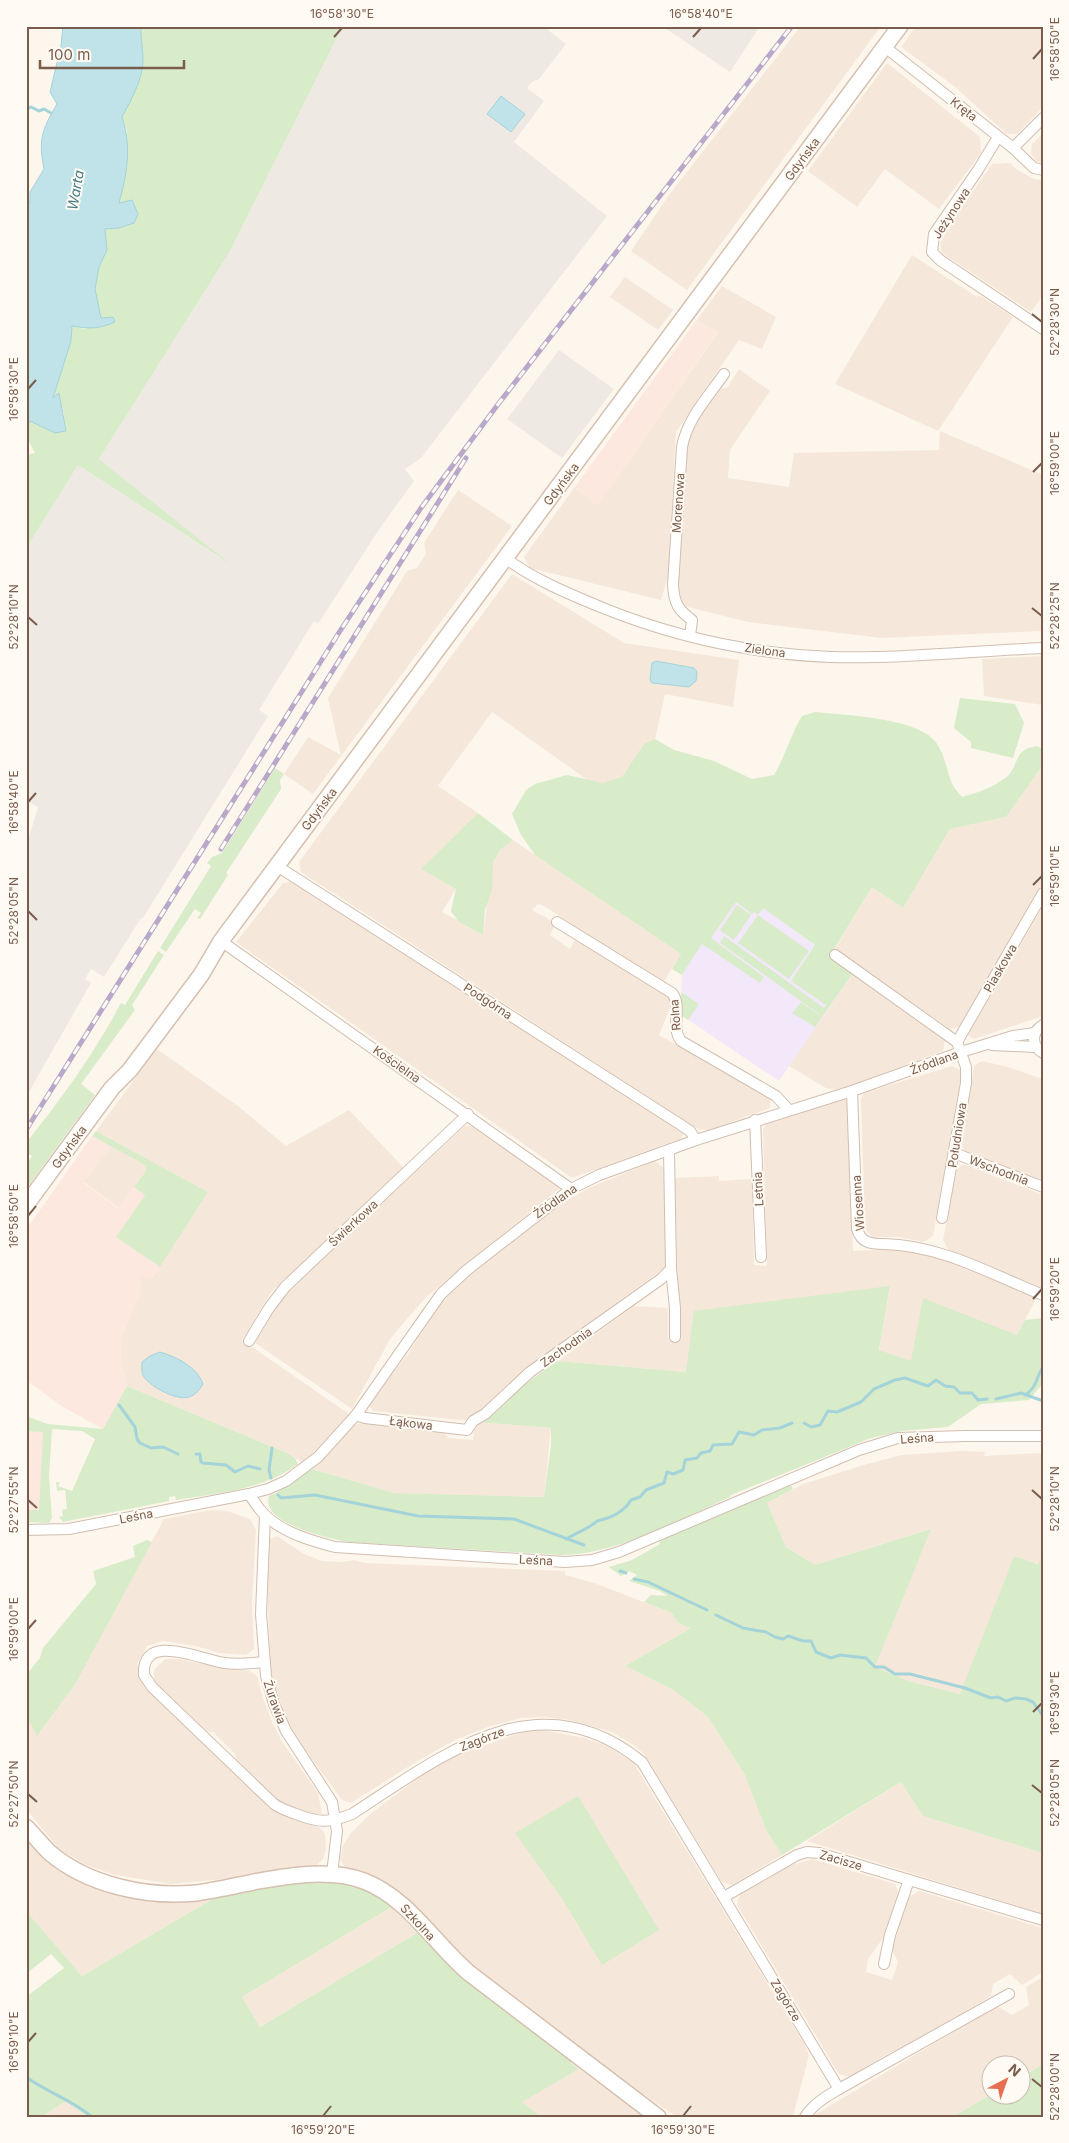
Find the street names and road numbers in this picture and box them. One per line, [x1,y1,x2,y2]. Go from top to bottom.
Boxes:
street label: Kręta [948,94,980,124]
street label: Gdyńska [781,134,823,184]
street label: Jeżynowa [929,185,973,241]
street label: Gdyńska [540,460,582,508]
street label: Morenowa [668,473,688,533]
street label: Zielona [743,640,787,660]
street label: Gdyńska [298,785,340,833]
street label: Piaskowa [980,941,1020,995]
street label: Podgórna [461,980,515,1022]
street label: Rolna [666,999,684,1031]
street label: Kościelna [370,1042,424,1086]
street label: Źródlana [908,1046,960,1078]
street label: Południowa [944,1101,970,1169]
street label: Gdyńska [48,1122,90,1172]
street label: Wschodnia [967,1152,1031,1188]
street label: Letnia [750,1171,766,1207]
street label: Wiosenna [849,1174,867,1232]
street label: Źródlana [530,1181,580,1221]
street label: Świerkowa [325,1196,381,1250]
street label: Zachodnia [537,1324,595,1370]
street label: Łąkowa [388,1413,434,1433]
street label: Leśna [900,1429,934,1447]
street label: Leśna [118,1505,154,1527]
street label: Leśna [519,1552,553,1568]
street label: Żurawia [261,1678,289,1726]
street label: Zagórze [457,1724,507,1754]
street label: Zacisze [818,1847,864,1873]
street label: Szkolna [397,1901,439,1943]
street label: Zagórze [768,1976,804,2024]

